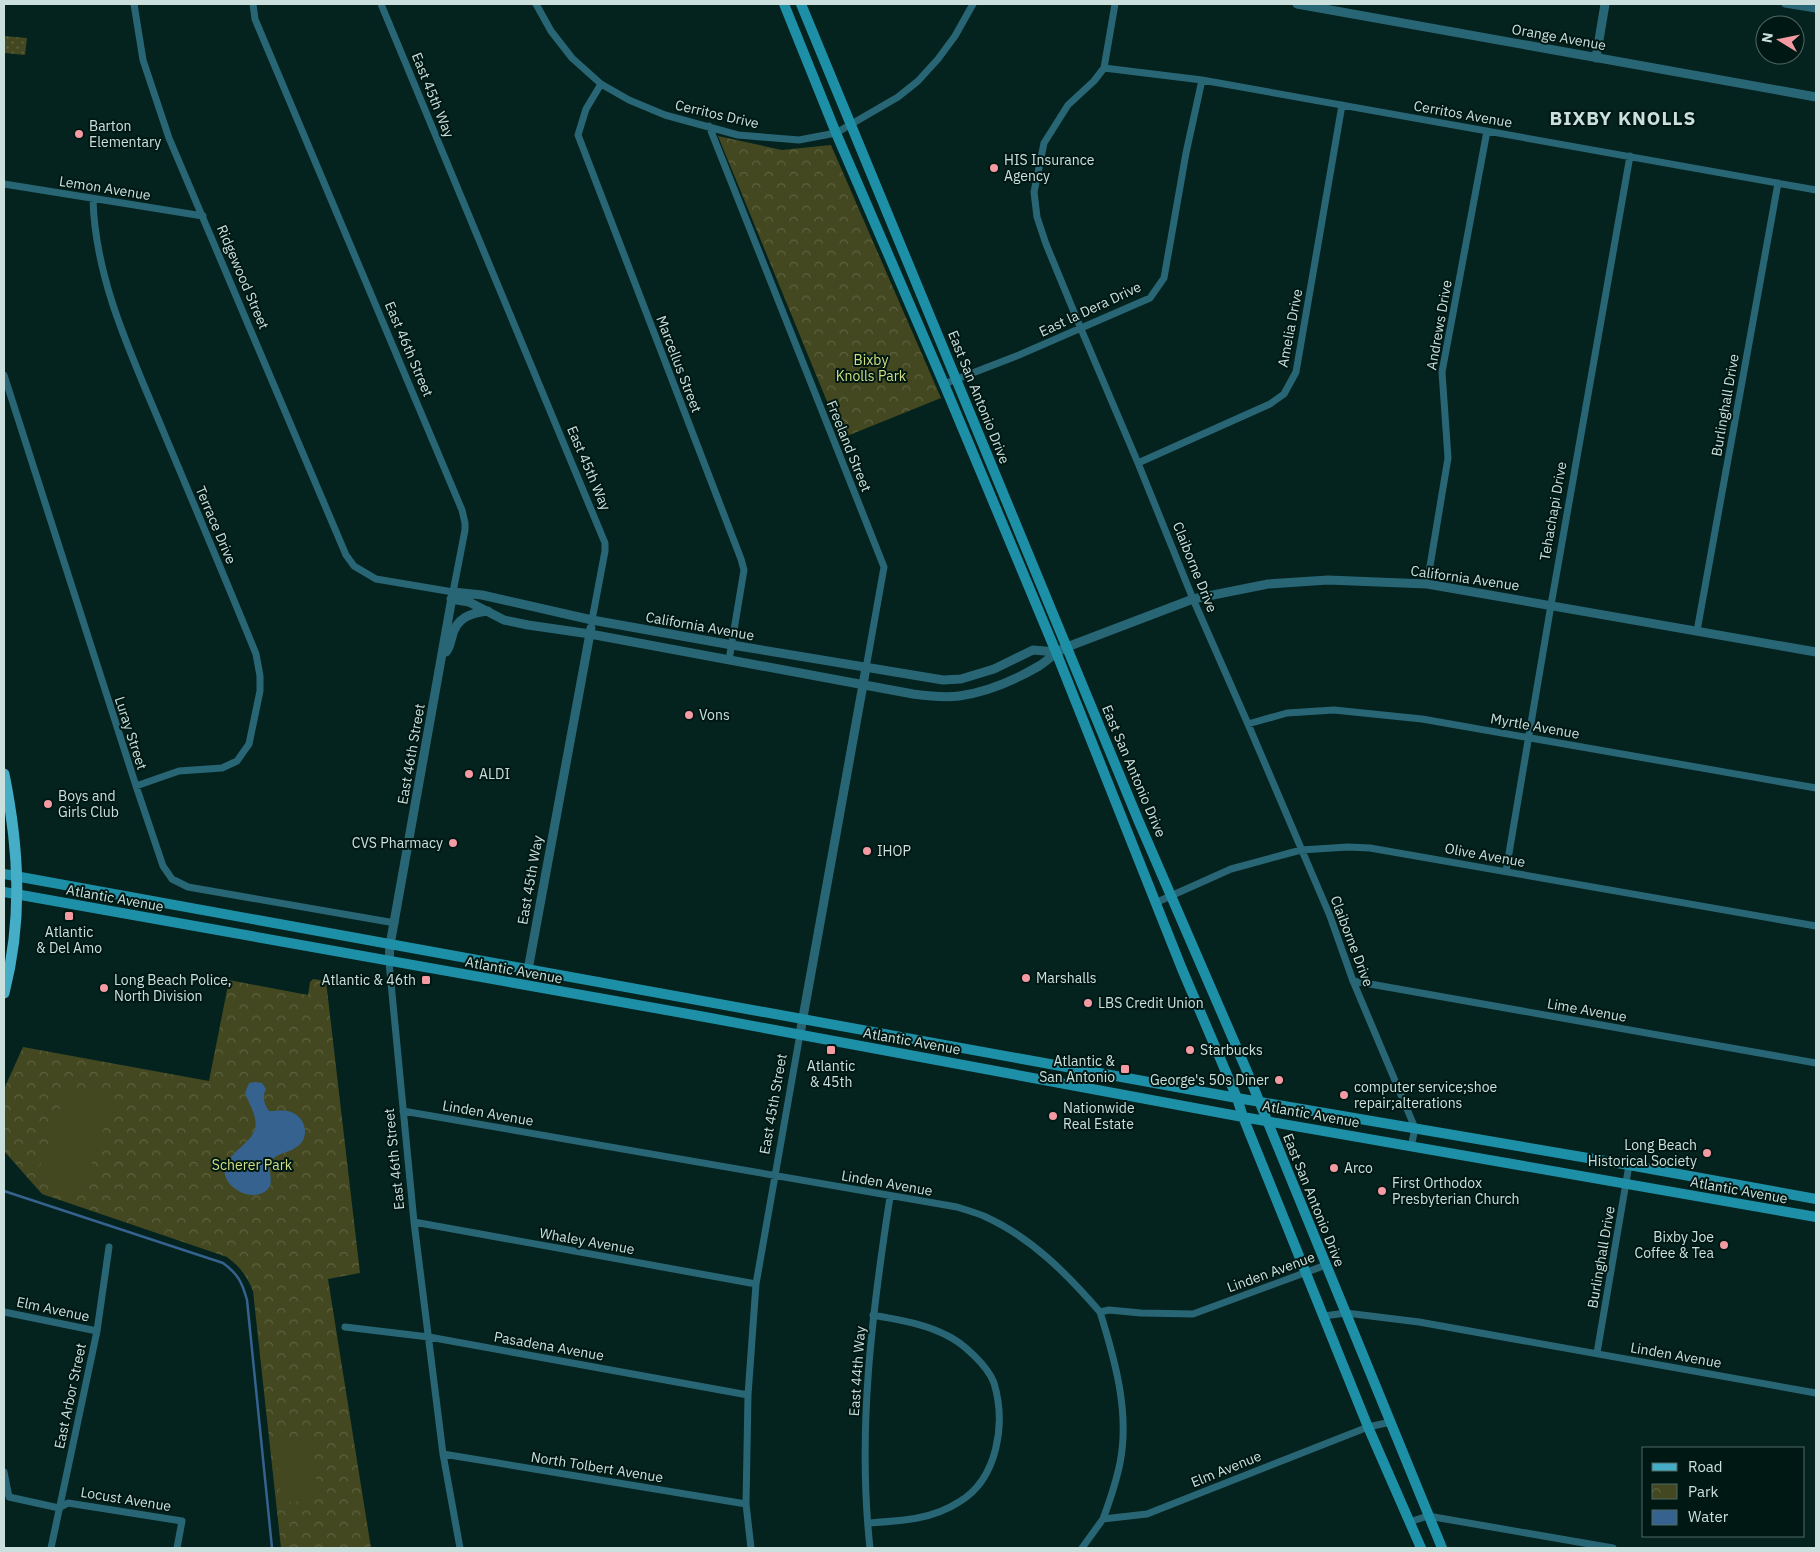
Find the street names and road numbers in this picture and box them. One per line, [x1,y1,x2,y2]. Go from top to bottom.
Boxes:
street label: Orange Avenue [1510,20,1608,54]
street label: East 45th Way [408,50,458,140]
street label: Cerritos Drive [673,96,761,132]
street label: Cerritos Avenue [1412,96,1514,132]
street label: Lemon Avenue [58,172,152,204]
street label: Ridgewood Street [213,222,273,332]
street label: East la Dera Drive [1036,277,1144,341]
street label: Andrews Drive [1422,278,1456,371]
street label: Amelia Drive [1274,287,1306,369]
street label: East 46th Street [381,299,437,400]
street label: Marcellus Street [652,313,706,415]
street label: East San Antonio Drive [944,328,1014,467]
street label: Burlinghall Drive [1707,352,1743,458]
street label: Freeland Street [822,398,876,494]
street label: East 45th Way [563,423,615,513]
street label: Tehachapi Drive [1535,460,1571,562]
street label: Terrace Drive [192,483,241,567]
street label: Claiborne Drive [1169,519,1221,615]
street label: California Avenue [1409,561,1521,595]
street label: California Avenue [644,608,756,644]
street label: Luray Street [111,694,151,772]
street label: East 46th Street [393,702,429,806]
street label: East San Antonio Drive [1098,702,1170,840]
street label: Myrtle Avenue [1489,709,1581,743]
street label: East 45th Way [513,834,547,926]
street label: Olive Avenue [1443,839,1527,871]
street label: Atlantic Avenue [65,881,165,915]
street label: Claiborne Drive [1326,893,1378,989]
street label: Atlantic Avenue [464,953,564,987]
street label: Lime Avenue [1546,994,1628,1026]
street label: Atlantic Avenue [862,1024,962,1058]
street label: East 45th Street [755,1052,791,1156]
street label: Linden Avenue [441,1096,535,1130]
street label: Atlantic Avenue [1261,1097,1361,1131]
street label: East 46th Street [380,1107,408,1211]
street label: East San Antonio Drive [1279,1131,1349,1270]
street label: Linden Avenue [840,1166,934,1200]
street label: Atlantic Avenue [1689,1173,1789,1207]
street label: Burlinghall Drive [1583,1204,1619,1310]
street label: Whaley Avenue [538,1224,636,1258]
street label: Linden Avenue [1225,1248,1318,1296]
street label: Elm Avenue [15,1292,91,1326]
street label: East 44th Way [845,1325,869,1417]
street label: Pasadena Avenue [493,1327,606,1365]
street label: Linden Avenue [1629,1338,1723,1372]
street label: East Arbor Street [50,1341,90,1450]
street label: Elm Avenue [1188,1447,1264,1491]
street label: North Tolbert Avenue [530,1448,665,1486]
street label: Locust Avenue [79,1483,173,1515]

